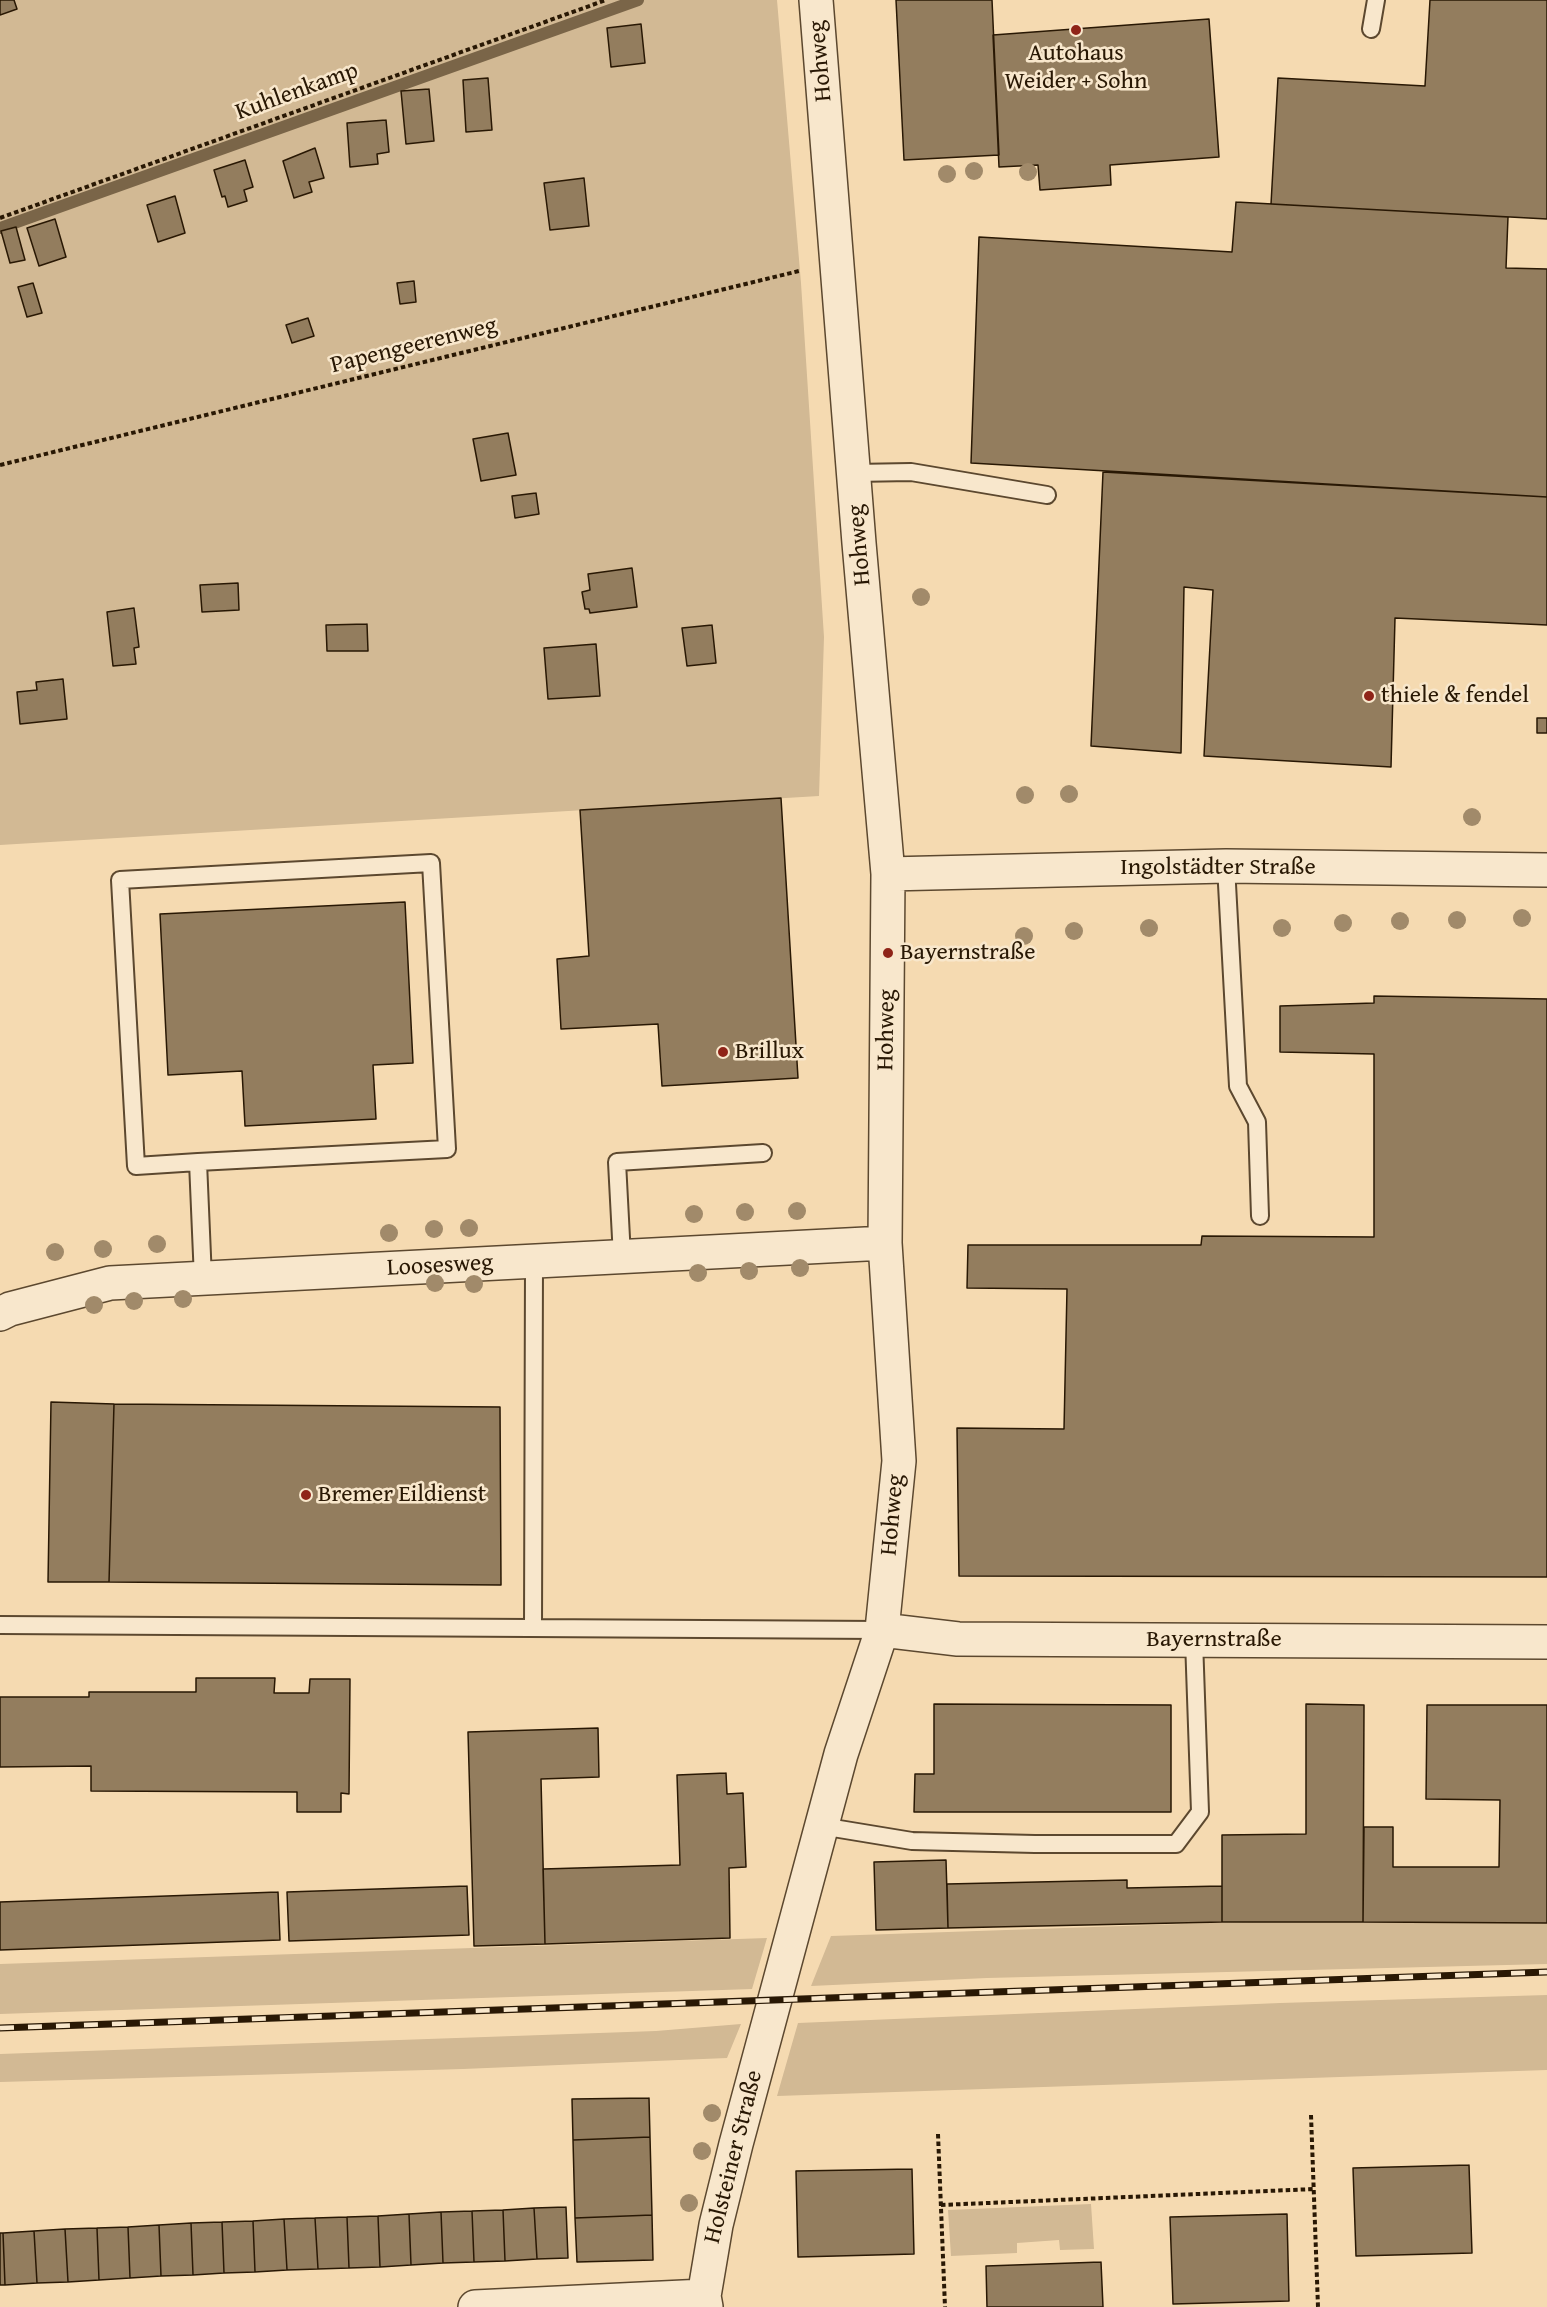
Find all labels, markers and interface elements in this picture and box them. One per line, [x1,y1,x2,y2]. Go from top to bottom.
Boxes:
street label: Hohweg [803,19,839,103]
marker: Autohaus Weider + Sohn [1069,23,1083,37]
place label: Autohaus Weider + Sohn [1005,40,1147,96]
street label: Kuhlenkamp [232,57,362,127]
street label: Papengeerenweg [328,311,500,381]
street label: Hohweg [842,503,878,587]
place label: thiele & fendel [1381,682,1529,710]
marker: thiele & fendel [1362,689,1376,703]
street label: Ingolstädter Straße [1120,854,1316,882]
place label: Bayernstraße [900,939,1035,967]
marker: Bayernstraße [881,946,895,960]
street label: Hohweg [872,989,902,1071]
place label: Brillux [735,1038,804,1066]
marker: Brillux [716,1045,730,1059]
street label: Loosesweg [386,1249,494,1283]
street label: Hohweg [875,1473,911,1557]
place label: Bremer Eildienst [318,1481,486,1509]
marker: Bremer Eildienst [299,1488,313,1502]
street label: Bayernstraße [1146,1626,1282,1654]
street label: Holsteiner Straße [699,2067,769,2247]

